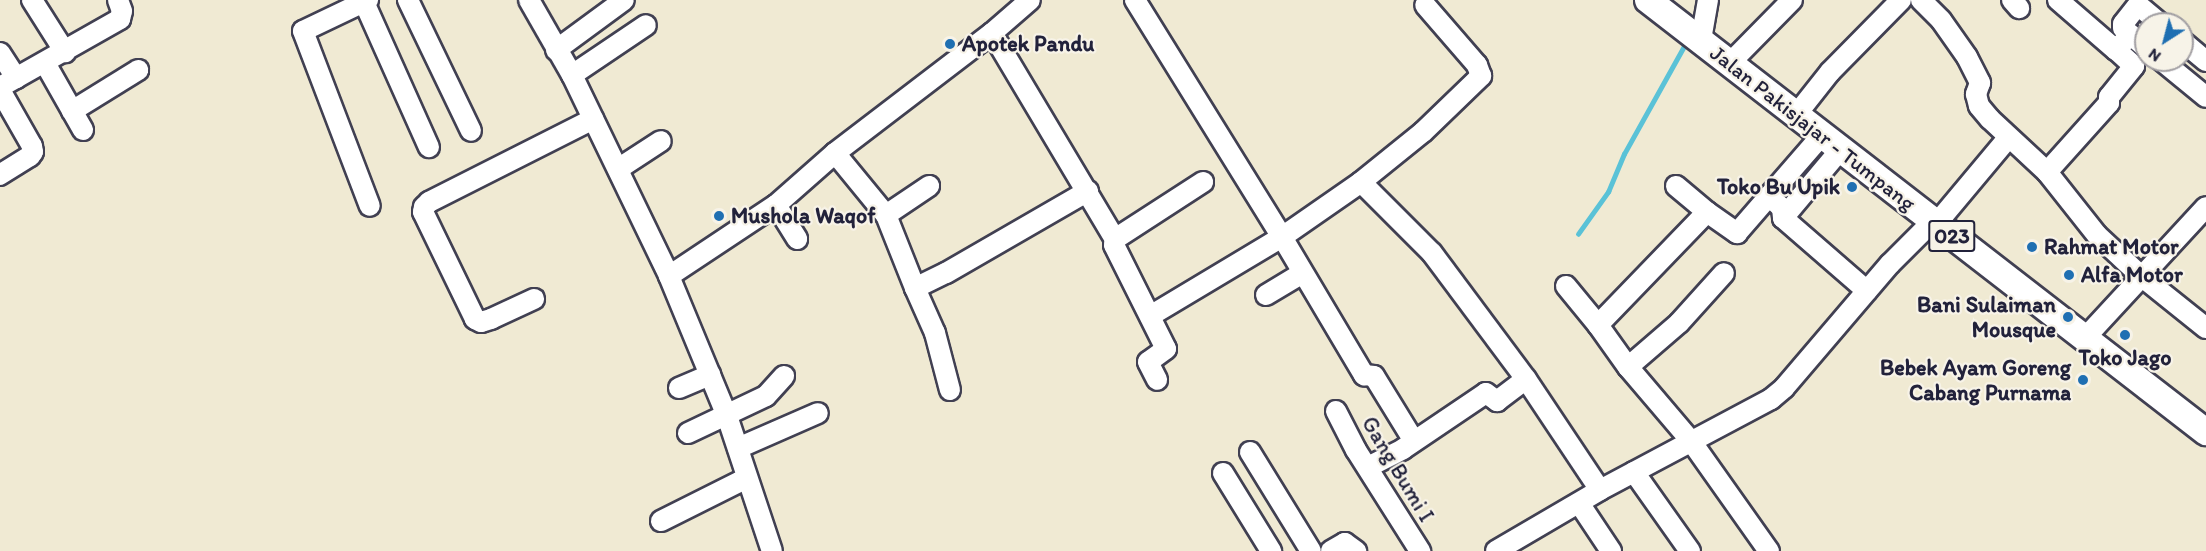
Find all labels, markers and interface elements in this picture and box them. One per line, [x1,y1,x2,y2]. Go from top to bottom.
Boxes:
north arrow [2134,12,2194,72]
place label: Apotek Pandu [962,31,1094,57]
marker: Apotek Pandu [943,37,957,51]
street label: Jalan Pakisjajar - Tumpang [1705,40,1921,216]
text: N [2144,44,2164,66]
place label: Toko Bu Upik [1717,174,1840,200]
marker: Toko Bu Upik [1845,180,1859,194]
place label: Mushola Waqof [731,203,875,229]
marker: Mushola Waqof [712,209,726,223]
road number: 023 [1928,218,1976,254]
place label: Rahmat Motor [2044,234,2179,260]
marker: Rahmat Motor [2025,240,2039,254]
place label: Alfa Motor [2081,262,2182,288]
marker: Alfa Motor [2062,268,2076,282]
place label: Bani Sulaiman Mousque [1919,291,2056,342]
marker: Bani Sulaiman Mousque [2061,310,2075,324]
marker: Toko Jago [2118,328,2132,342]
place label: Toko Jago [2078,345,2172,371]
place label: Bebek Ayam Goreng Cabang Purnama [1881,354,2071,406]
marker: Bebek Ayam Goreng Cabang Purnama [2076,373,2090,387]
street label: Gang Bumi I [1356,411,1440,527]

